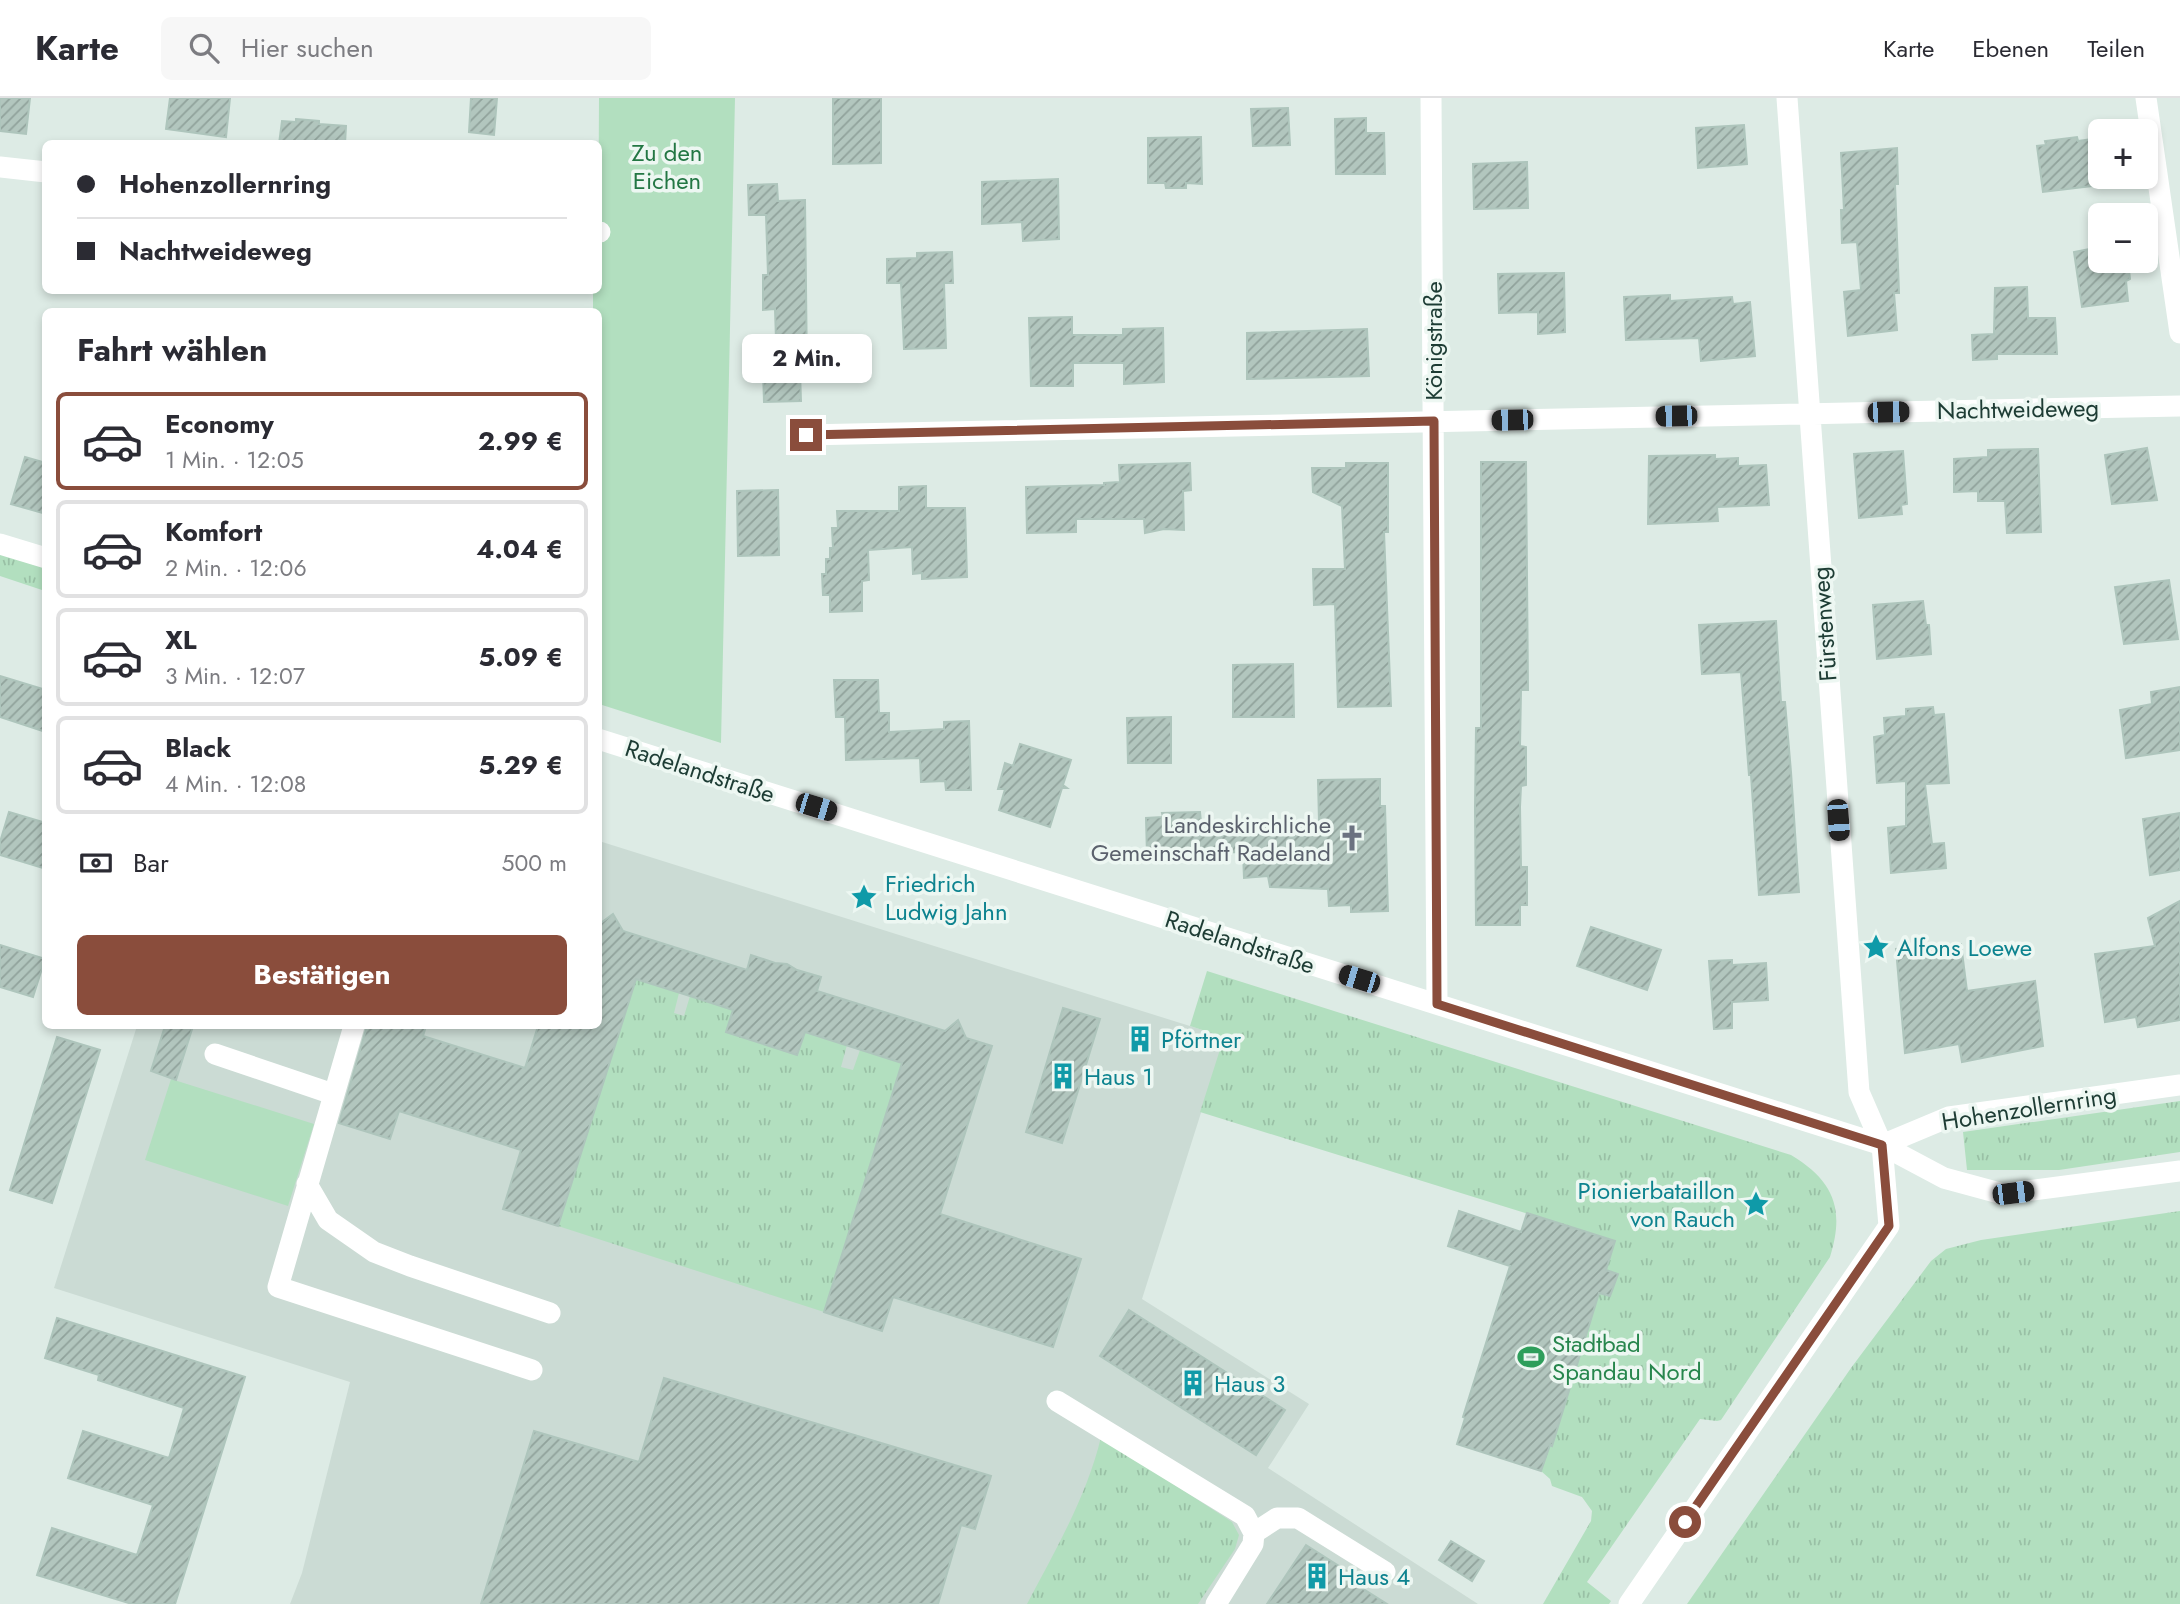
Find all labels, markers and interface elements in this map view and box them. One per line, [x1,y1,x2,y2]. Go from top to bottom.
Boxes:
search box [161,17,651,80]
text: Karte [35,25,119,72]
icon: search [185,29,223,67]
text: Hier suchen [241,29,374,67]
text: Karte [1883,31,1934,66]
text: Ebenen [1972,31,2049,66]
text: Teilen [2087,31,2145,66]
map controls [2088,119,2158,273]
button: + [2088,119,2158,189]
park label: Zu den Eichen [632,135,702,198]
text: Hohenzollernring [119,165,331,203]
button: − [2088,203,2158,273]
text: Nachtweideweg [119,232,312,270]
street label: Königstraße [1416,281,1451,401]
text: Fahrt wählen [77,327,267,373]
callout: 2 Min. [741,334,871,382]
text: 2 Min. [772,341,842,375]
street label: Nachtweideweg [1937,390,2099,428]
car [1867,401,1910,423]
text: Economy [165,405,274,443]
car [1655,405,1698,427]
car [1491,409,1534,431]
icon: car [81,410,144,473]
route end [790,419,822,451]
text: 2.99 € [478,422,563,460]
text: 1 Min. · 12:05 [165,443,304,477]
text: Komfort [165,513,262,551]
icon: car [81,518,144,581]
text: 4.04 € [476,530,563,568]
text: 2 Min. · 12:06 [165,551,307,585]
street label: Fürstenweg [1803,565,1845,683]
text: XL [165,621,197,659]
icon: car [81,626,144,689]
text: 5.09 € [478,638,563,676]
text: 3 Min. · 12:07 [165,659,305,693]
text: Black [165,729,231,767]
street label: Radelandstraße [621,730,779,812]
icon: car [81,734,144,797]
text: 5.29 € [479,746,563,784]
text: 4 Min. · 12:08 [165,767,306,801]
car [793,791,840,823]
car [1827,798,1850,842]
place label: Landeskirchliche Gemeinschaft Radeland [1091,807,1331,870]
church icon: Landeskirchliche Gemeinschaft Radeland [1337,823,1367,853]
icon: cash [77,844,115,882]
text: Bar [133,844,169,882]
text: 500 m [502,846,567,880]
place label: Friedrich Ludwig Jahn [885,866,1008,929]
place icon: Friedrich Ludwig Jahn [849,882,879,912]
street label: Radelandstraße [1161,901,1319,983]
place label: Alfons Loewe [1897,930,2032,965]
place icon: Alfons Loewe [1861,932,1891,962]
button: Bestätigen [77,935,567,1015]
car [1336,963,1383,995]
place label: Pförtner [1161,1022,1242,1057]
building icon: Pförtner [1125,1024,1155,1054]
place label: Haus 1 [1084,1059,1153,1094]
building icon: Haus 1 [1048,1061,1078,1091]
street label: Hohenzollernring [1939,1077,2119,1139]
place label: Pionierbataillon von Rauch [1578,1173,1735,1236]
car [1991,1180,2036,1206]
place icon: Pionierbataillon von Rauch [1741,1189,1771,1219]
place label: Stadtbad Spandau Nord [1552,1326,1702,1389]
sports icon: Stadtbad Spandau Nord [1516,1342,1546,1372]
place label: Haus 3 [1214,1366,1285,1401]
building icon: Haus 3 [1178,1368,1208,1398]
route start [1669,1506,1701,1538]
place label: Haus 4 [1338,1559,1410,1594]
building icon: Haus 4 [1302,1561,1332,1591]

